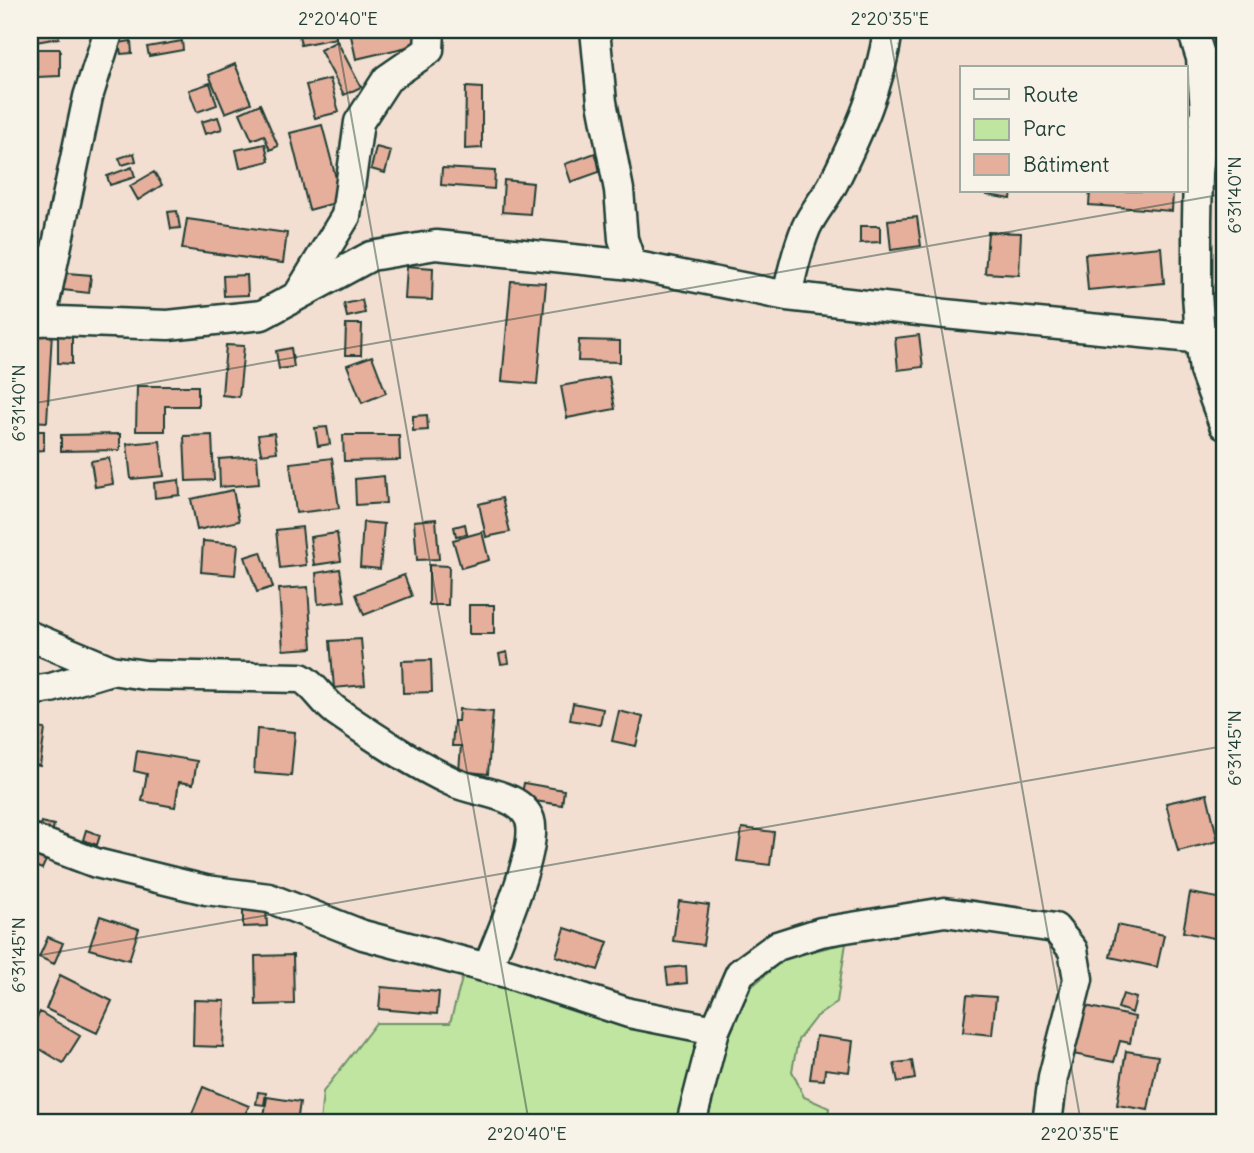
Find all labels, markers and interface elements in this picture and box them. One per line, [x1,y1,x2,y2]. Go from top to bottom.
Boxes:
text: 2°20'40"E [298,7,378,30]
text: 2°20'35"E [851,7,929,30]
legend [960,66,1188,192]
text: Route [1023,81,1078,108]
text: Parc [1023,115,1066,142]
text: Bâtiment [1023,151,1109,178]
text: 6°31'40"N [1223,156,1246,234]
text: 6°31'40"N [7,364,30,442]
text: 6°31'45"N [1223,710,1246,786]
text: 6°31'45"N [7,917,30,993]
text: 2°20'40"E [487,1122,567,1145]
text: 2°20'35"E [1041,1122,1119,1145]

